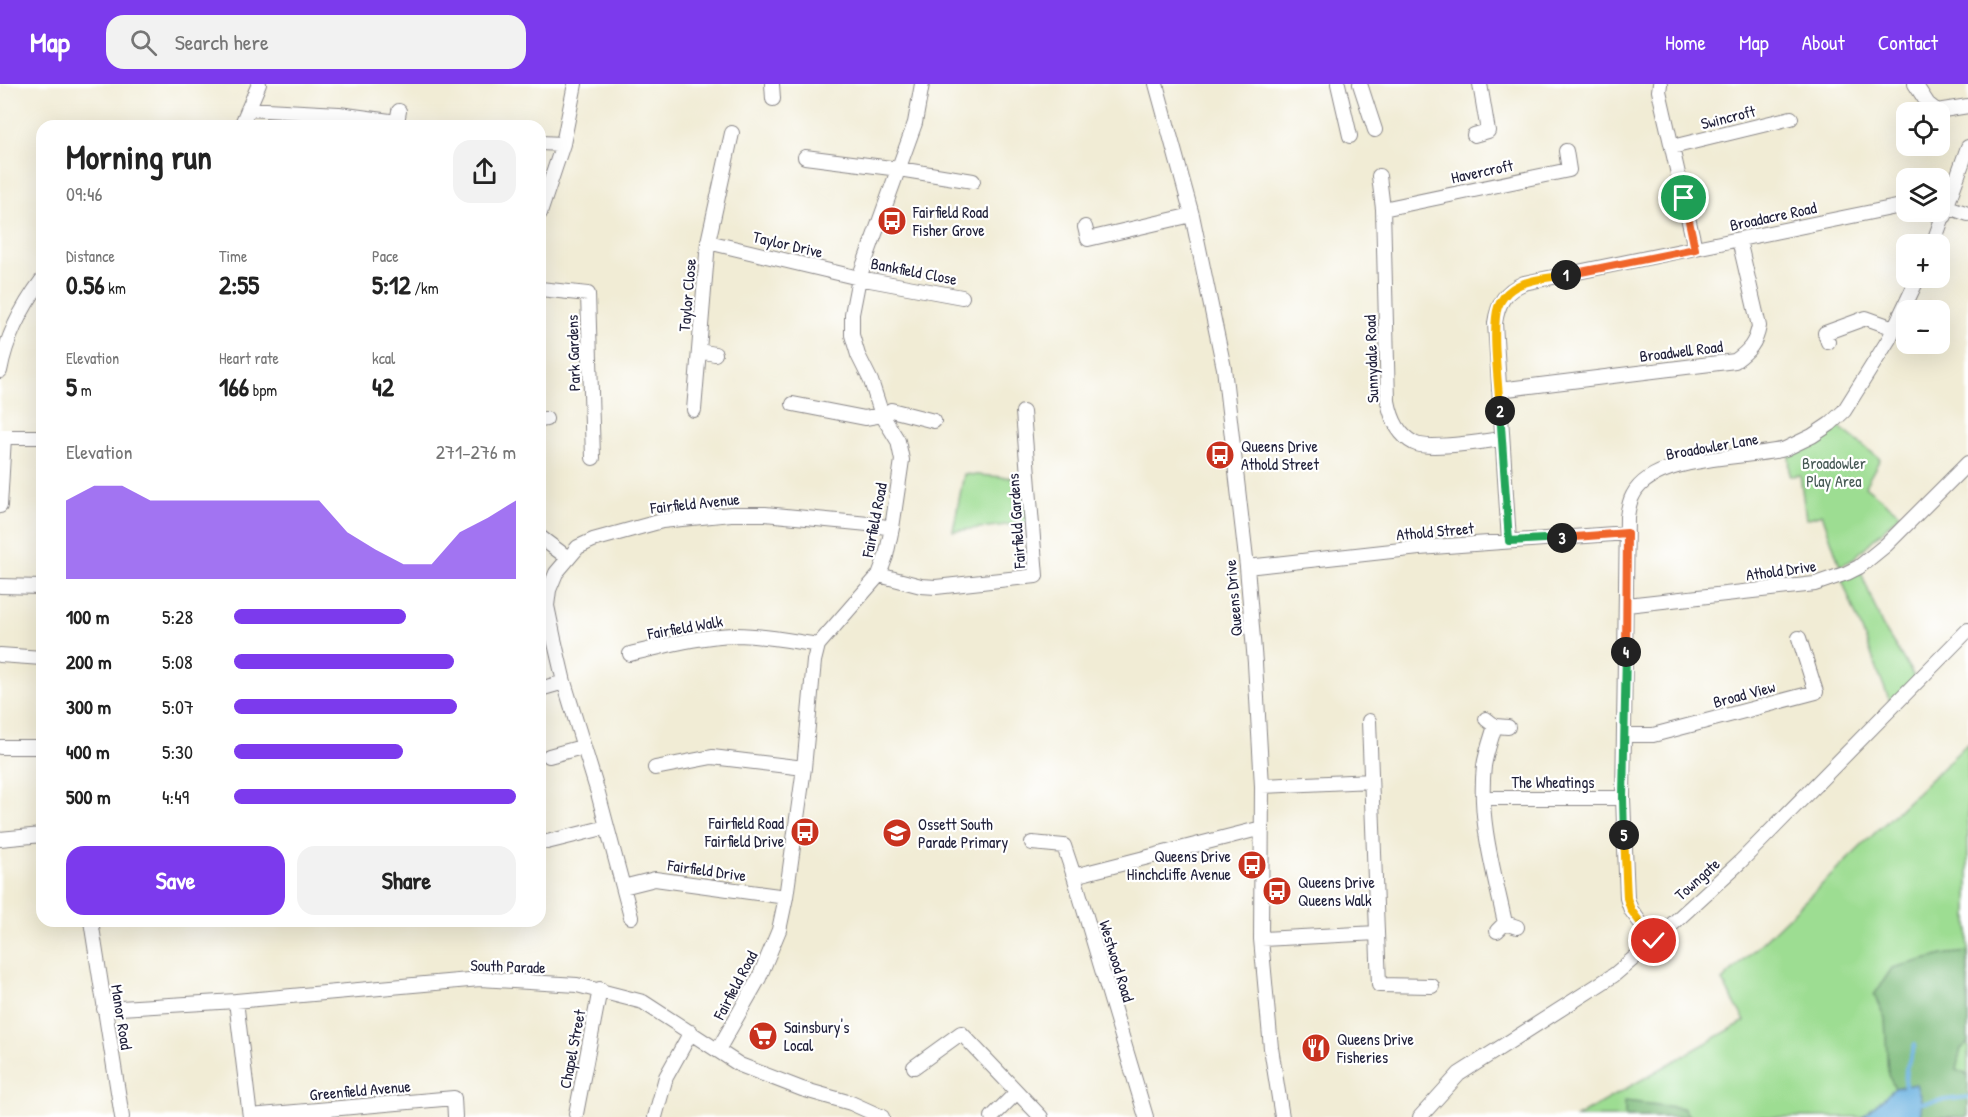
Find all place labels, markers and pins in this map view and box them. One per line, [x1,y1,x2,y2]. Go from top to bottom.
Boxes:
pin [1658,172,1709,223]
place label: Fairfield Road Fisher Grove [912,201,988,241]
bus stop icon: Fairfield Road Fisher Grove [876,205,908,237]
pin: 1 [1551,260,1581,290]
pin: 2 [1485,396,1515,426]
place label: Queens Drive Athold Street [1241,435,1319,475]
bus stop icon: Queens Drive Athold Street [1204,439,1236,471]
pin: 3 [1547,523,1577,553]
pin: 4 [1611,637,1641,667]
place label: Fairfield Road Fairfield Drive [704,812,785,852]
place label: Ossett South Parade Primary [918,813,1008,853]
bus stop icon: Fairfield Road Fairfield Drive [789,816,821,848]
school or university icon: Ossett South Parade Primary [881,817,913,849]
pin: 5 [1609,820,1639,850]
place label: Queens Drive Hinchcliffe Avenue [1127,845,1232,885]
bus stop icon: Queens Drive Hinchcliffe Avenue [1236,849,1268,881]
place label: Queens Drive Queens Walk [1298,871,1375,911]
bus stop icon: Queens Drive Queens Walk [1261,875,1293,907]
pin [1628,915,1679,966]
place label: Sainsbury's Local [784,1016,849,1056]
supermarket icon: Sainsbury's Local [747,1020,779,1052]
place label: Queens Drive Fisheries [1336,1028,1414,1068]
restaurant icon: Queens Drive Fisheries [1300,1032,1332,1064]

